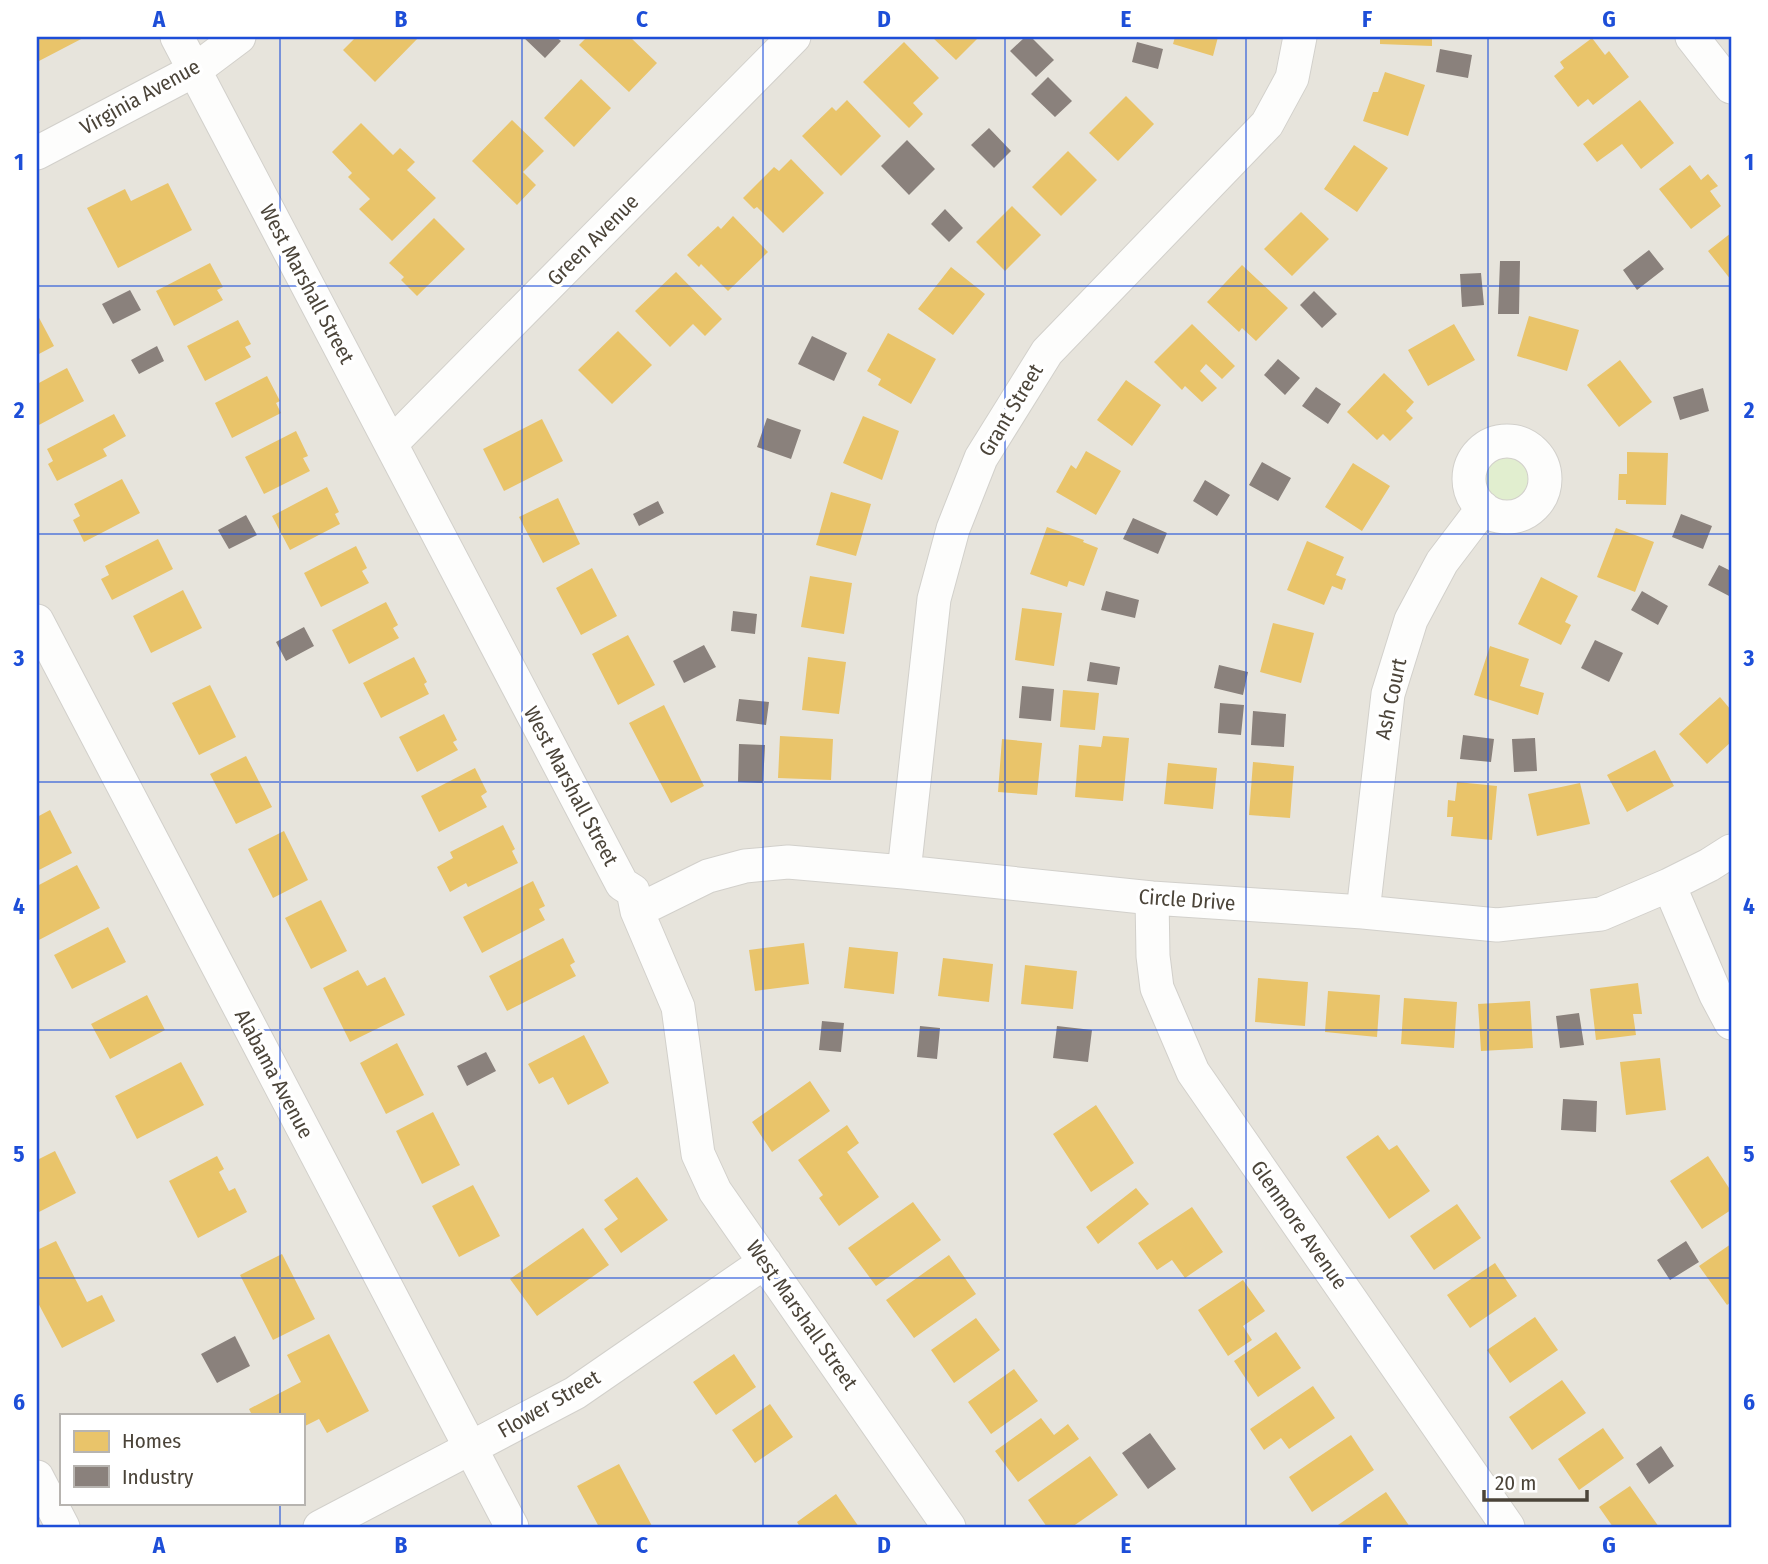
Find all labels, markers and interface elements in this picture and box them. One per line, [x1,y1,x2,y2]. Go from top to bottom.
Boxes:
text: A [152,5,166,33]
text: B [395,5,408,33]
text: C [636,5,648,33]
text: D [877,5,891,33]
text: E [1121,5,1132,33]
text: F [1362,5,1372,33]
text: G [1602,5,1616,33]
street label: Virginia Avenue [76,53,204,141]
text: 1 [14,148,24,176]
text: 1 [1744,148,1754,176]
street label: Green Avenue [542,189,644,291]
street label: West Marshall Street [254,200,360,368]
street label: Grant Street [973,359,1049,461]
text: 2 [13,396,25,424]
text: 2 [1743,396,1755,424]
text: 3 [13,644,25,672]
text: 3 [1743,644,1755,672]
street label: Ash Court [1370,656,1412,742]
street label: West Marshall Street [518,702,624,870]
street label: Circle Drive [1138,884,1236,916]
text: 4 [13,892,25,920]
text: 4 [1743,892,1755,920]
street label: Alabama Avenue [229,1005,319,1143]
text: 5 [13,1140,25,1168]
text: 5 [1743,1140,1755,1168]
street label: Glenmore Avenue [1245,1156,1353,1294]
street label: West Marshall Street [741,1235,863,1395]
street label: Flower Street [493,1364,605,1444]
text: 6 [13,1388,25,1416]
text: 6 [1743,1388,1755,1416]
legend [60,1414,304,1504]
text: Homes [122,1428,181,1454]
scale bar [1484,1459,1588,1503]
text: Industry [122,1464,194,1490]
text: 20 m [1495,1470,1536,1496]
text: A [152,1531,166,1559]
text: B [395,1531,408,1559]
text: C [636,1531,648,1559]
text: D [877,1531,891,1559]
text: E [1121,1531,1132,1559]
text: F [1362,1531,1372,1559]
text: G [1602,1531,1616,1559]

